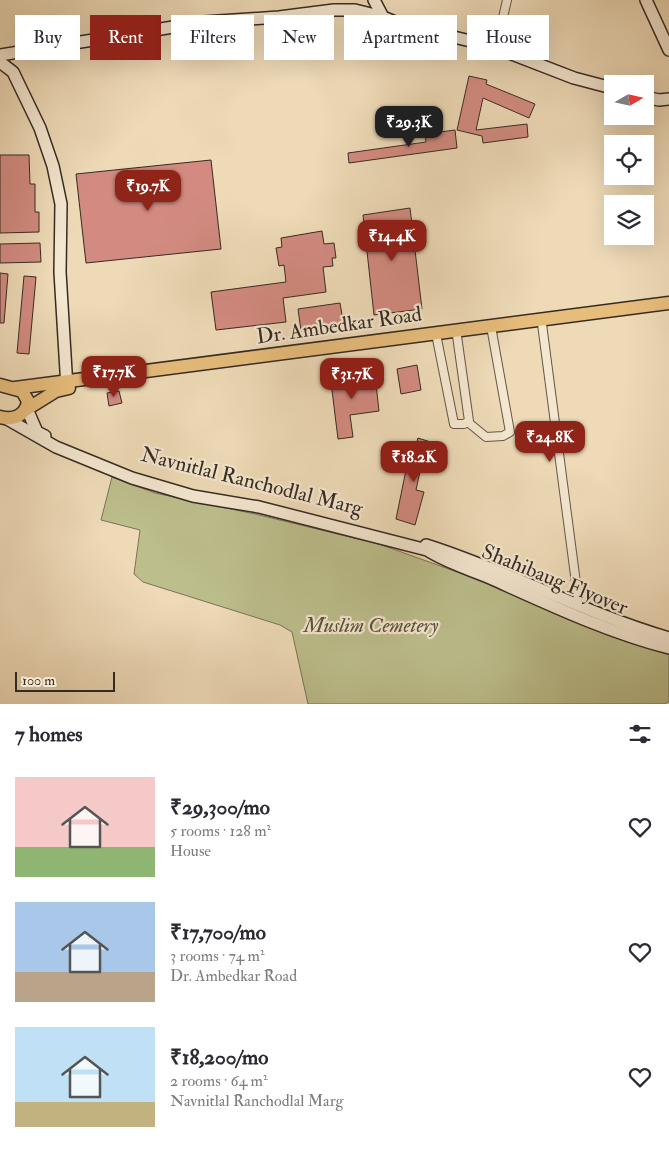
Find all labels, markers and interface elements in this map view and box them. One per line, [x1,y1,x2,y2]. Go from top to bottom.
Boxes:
chip: Buy [15,15,80,60]
chip: Rent [90,15,161,60]
chip: Filters [171,15,254,60]
chip: New [264,15,334,60]
chip: Apartment [344,15,457,60]
chip: House [467,15,549,60]
north arrow [604,75,654,125]
map controls [604,75,654,245]
pin: ₹29.3K [368,106,450,148]
text: ₹29.3K [386,112,432,132]
button: locate [604,135,654,185]
pin: ₹19.7K [107,170,189,212]
text: ₹19.7K [126,176,170,196]
button: layers [604,195,654,245]
pin: ₹14.4K [351,220,433,262]
text: ₹14.4K [369,226,415,246]
street label: Dr. Ambedkar Road [255,300,424,350]
pin: ₹17.7K [73,356,155,398]
pin: ₹31.7K [311,358,393,400]
text: ₹17.7K [93,362,135,382]
text: ₹31.7K [331,364,373,384]
pin: ₹24.8K [509,420,591,463]
text: ₹24.8K [526,427,574,447]
pin: ₹18.2K [373,440,455,483]
street label: Navnitlal Ranchodlal Marg [138,441,366,522]
text: ₹18.2K [392,447,436,467]
street label: Shahibaug Flyover [478,538,632,621]
park label: Muslim Cemetery [301,612,439,639]
scale bar [15,669,115,692]
text: 100 m [22,672,55,689]
icon: filters [626,720,654,748]
text: 7 homes [15,721,82,748]
text: ₹29,300/mo [170,794,270,821]
icon: home [55,797,115,857]
icon: heart [626,813,654,841]
text: 5 rooms · 128 m² [170,821,271,841]
text: House [170,841,211,861]
text: ₹17,700/mo [170,919,266,946]
icon: home [55,922,115,982]
icon: heart [626,938,654,966]
text: 3 rooms · 74 m² [170,946,264,966]
text: Dr. Ambedkar Road [170,966,297,986]
text: ₹18,200/mo [170,1044,268,1071]
icon: home [55,1047,115,1107]
icon: heart [626,1063,654,1091]
text: 2 rooms · 64 m² [170,1071,268,1091]
text: Navnitlal Ranchodlal Marg [170,1091,343,1111]

